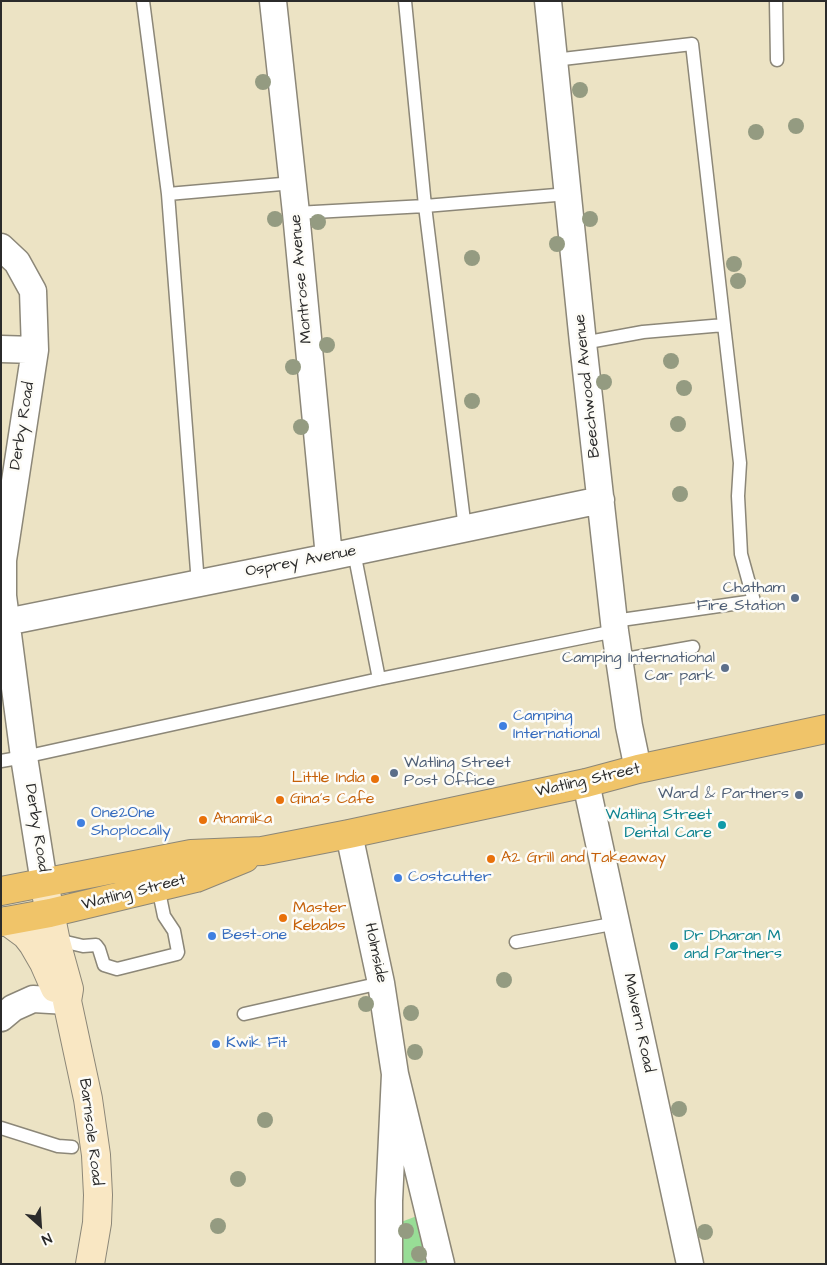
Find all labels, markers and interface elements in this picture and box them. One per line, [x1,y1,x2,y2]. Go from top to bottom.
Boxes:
street label: Montrose Avenue [287,214,317,344]
street label: Beechwood Avenue [571,313,605,459]
street label: Derby Road [7,381,39,471]
street label: Osprey Avenue [244,542,358,582]
place label: Chatham Fire Station [697,579,785,617]
marker: Chatham Fire Station [789,592,801,604]
place label: Camping International Car park [562,649,715,687]
marker: Camping International Car park [719,662,731,674]
place label: Camping International [513,707,600,745]
marker: Camping International [497,720,509,732]
place label: Watling Street Post Office [404,754,511,792]
street label: Watling Street [534,760,642,802]
marker: Watling Street Post Office [388,767,400,779]
place label: Little India [292,769,365,789]
marker: Little India [369,773,381,785]
street label: Derby Road [20,783,52,873]
place label: Ward & Partners [658,785,789,805]
marker: Ward & Partners [793,789,805,801]
place label: Gina's Cafe [290,790,374,810]
marker: Gina's Cafe [274,794,286,806]
place label: One2One Shoplocally [91,804,171,842]
place label: Watling Street Dental Care [605,806,712,844]
place label: Anamika [213,810,272,830]
marker: Anamika [197,814,209,826]
marker: One2One Shoplocally [75,817,87,829]
marker: Watling Street Dental Care [716,819,728,831]
place label: A2 Grill and Takeaway [501,849,666,869]
marker: A2 Grill and Takeaway [485,853,497,865]
place label: Costcutter [408,868,492,888]
street label: Watling Street [80,871,188,915]
marker: Costcutter [392,872,404,884]
place label: Master Kebabs [293,899,346,937]
marker: Master Kebabs [277,912,289,924]
street label: Holmside [359,921,391,985]
place label: Best-one [222,926,287,946]
place label: Dr Dharan M and Partners [684,927,782,965]
marker: Best-one [206,930,218,942]
marker: Dr Dharan M and Partners [668,940,680,952]
street label: Malvern Road [618,972,658,1074]
place label: Kwik Fit [226,1034,287,1054]
marker: Kwik Fit [210,1038,222,1050]
street label: Barnsole Road [74,1077,106,1187]
north arrow [15,1200,65,1250]
text: N [38,1228,55,1249]

